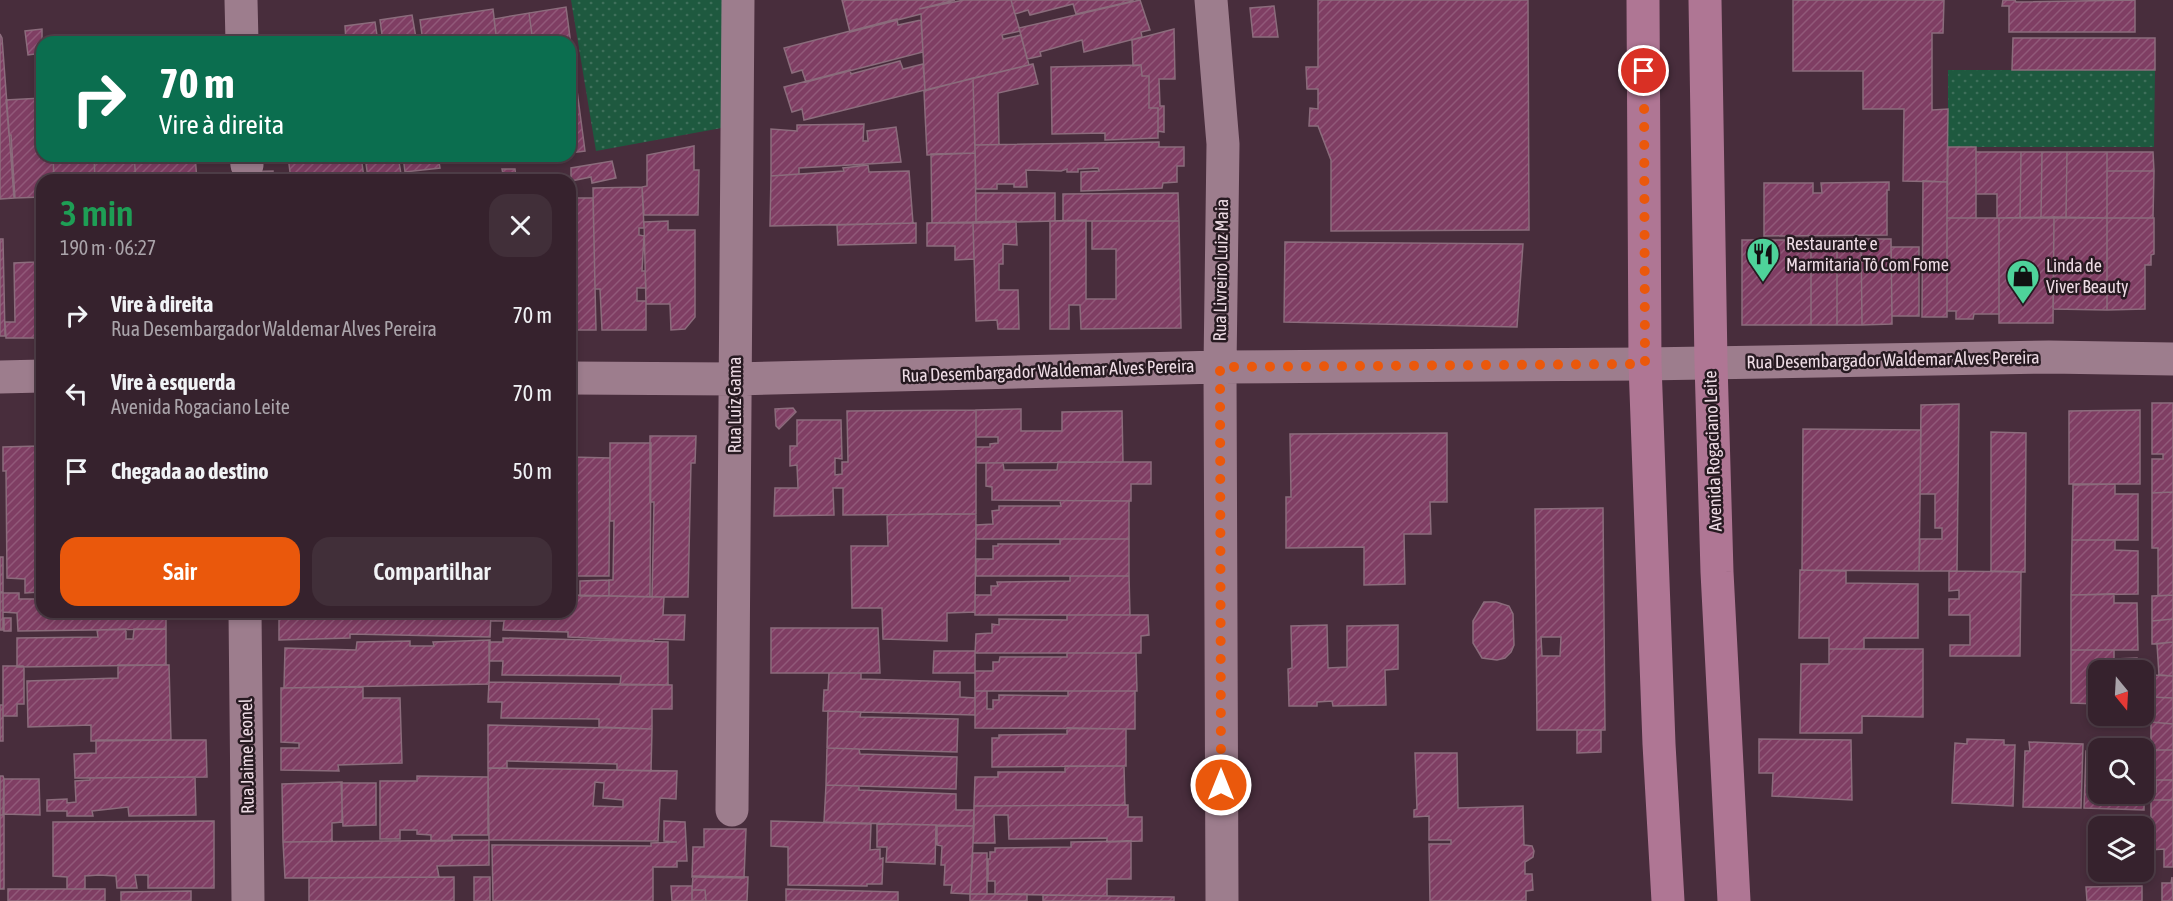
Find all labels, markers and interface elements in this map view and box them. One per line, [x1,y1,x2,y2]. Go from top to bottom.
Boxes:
pin [1618,45,1669,96]
icon: arrive [1627,54,1660,87]
text: 70 m [159,59,234,107]
icon: right [60,60,138,138]
text: Vire à direita [159,109,284,140]
text: 3 min [60,192,134,234]
button: close [489,194,552,257]
street label: Rua Livreiro Luiz Maia [1209,199,1232,341]
place label: Restaurante e Marmitaria Tô Com Fome [1786,233,1949,275]
text: 190 m · 06:27 [60,236,156,259]
restaurant icon: Restaurante e Marmitaria Tô Com Fome [1745,236,1781,283]
place label: Linda de Viver Beauty [2046,255,2129,297]
shop icon: Linda de Viver Beauty [2005,258,2041,305]
text: Vire à direita [111,291,213,317]
icon: right [60,299,93,332]
text: 70 m [512,302,552,328]
text: Rua Desembargador Waldemar Alves Pereira [111,317,437,340]
street label: Rua Desembargador Waldemar Alves Pereira [1746,346,2040,373]
street label: Rua Desembargador Waldemar Alves Pereira [901,355,1195,386]
street label: Rua Luiz Gama [724,357,745,453]
text: Vire à esquerda [111,369,236,395]
street label: Avenida Rogaciano Leite [1699,370,1726,532]
icon: left [60,377,93,410]
text: 70 m [512,380,552,406]
text: Avenida Rogaciano Leite [111,395,290,418]
icon: arrive [60,455,93,488]
text: Chegada ao destino [111,458,269,484]
text: 50 m [512,458,552,484]
button: Sair [60,537,300,606]
button: Compartilhar [312,537,552,606]
north arrow [2088,660,2154,726]
map controls [2088,660,2154,882]
street label: Rua Jaime Leonel [235,698,258,814]
button: search [2088,738,2154,804]
position arrow [1189,753,1253,817]
button: layers [2088,816,2154,882]

